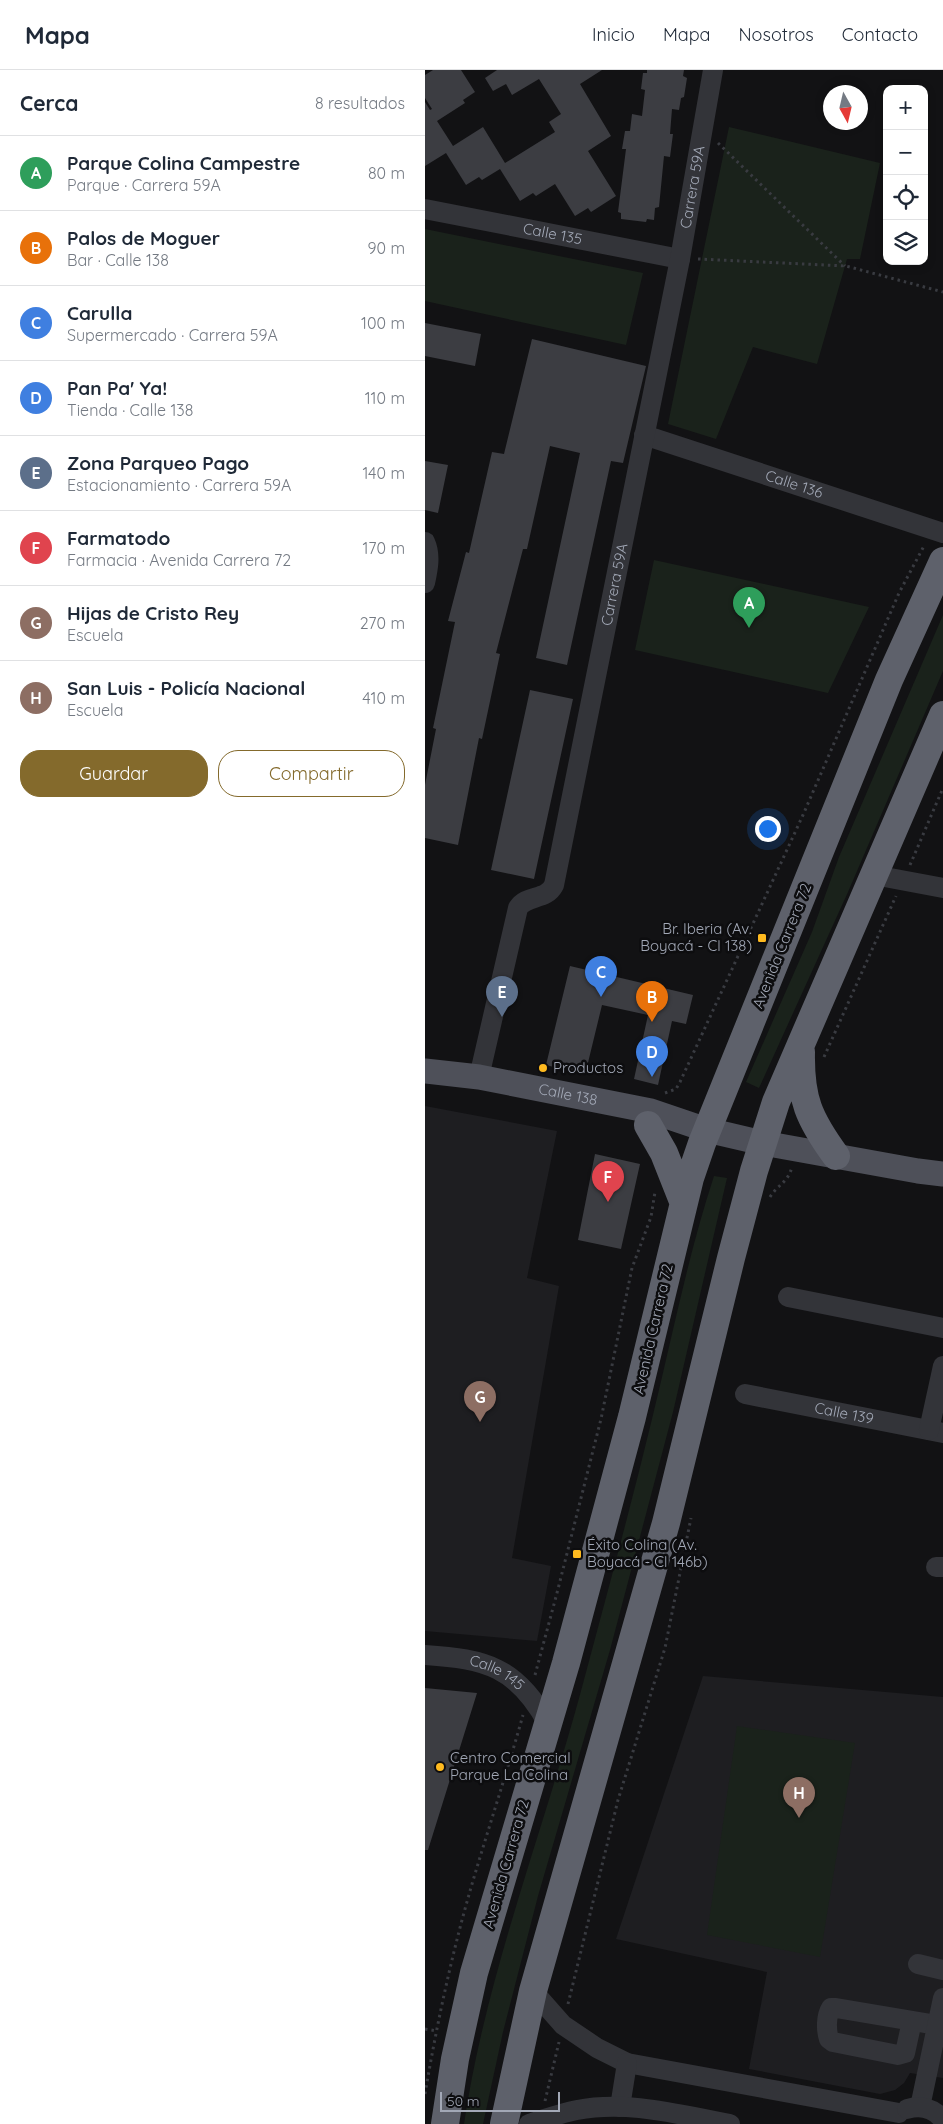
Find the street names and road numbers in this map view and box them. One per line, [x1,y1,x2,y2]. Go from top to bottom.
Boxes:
street label: Carrera 59A [676,144,709,230]
street label: Calle 135 [521,218,584,249]
street label: Calle 136 [763,465,826,502]
street label: Carrera 59A [596,541,632,627]
street label: Avenida Carrera 72 [748,881,815,1011]
street label: Calle 138 [537,1079,599,1109]
street label: Avenida Carrera 72 [628,1262,677,1396]
street label: Calle 139 [813,1398,875,1428]
street label: Calle 145 [468,1651,529,1694]
street label: Avenida Carrera 72 [478,1797,533,1930]

